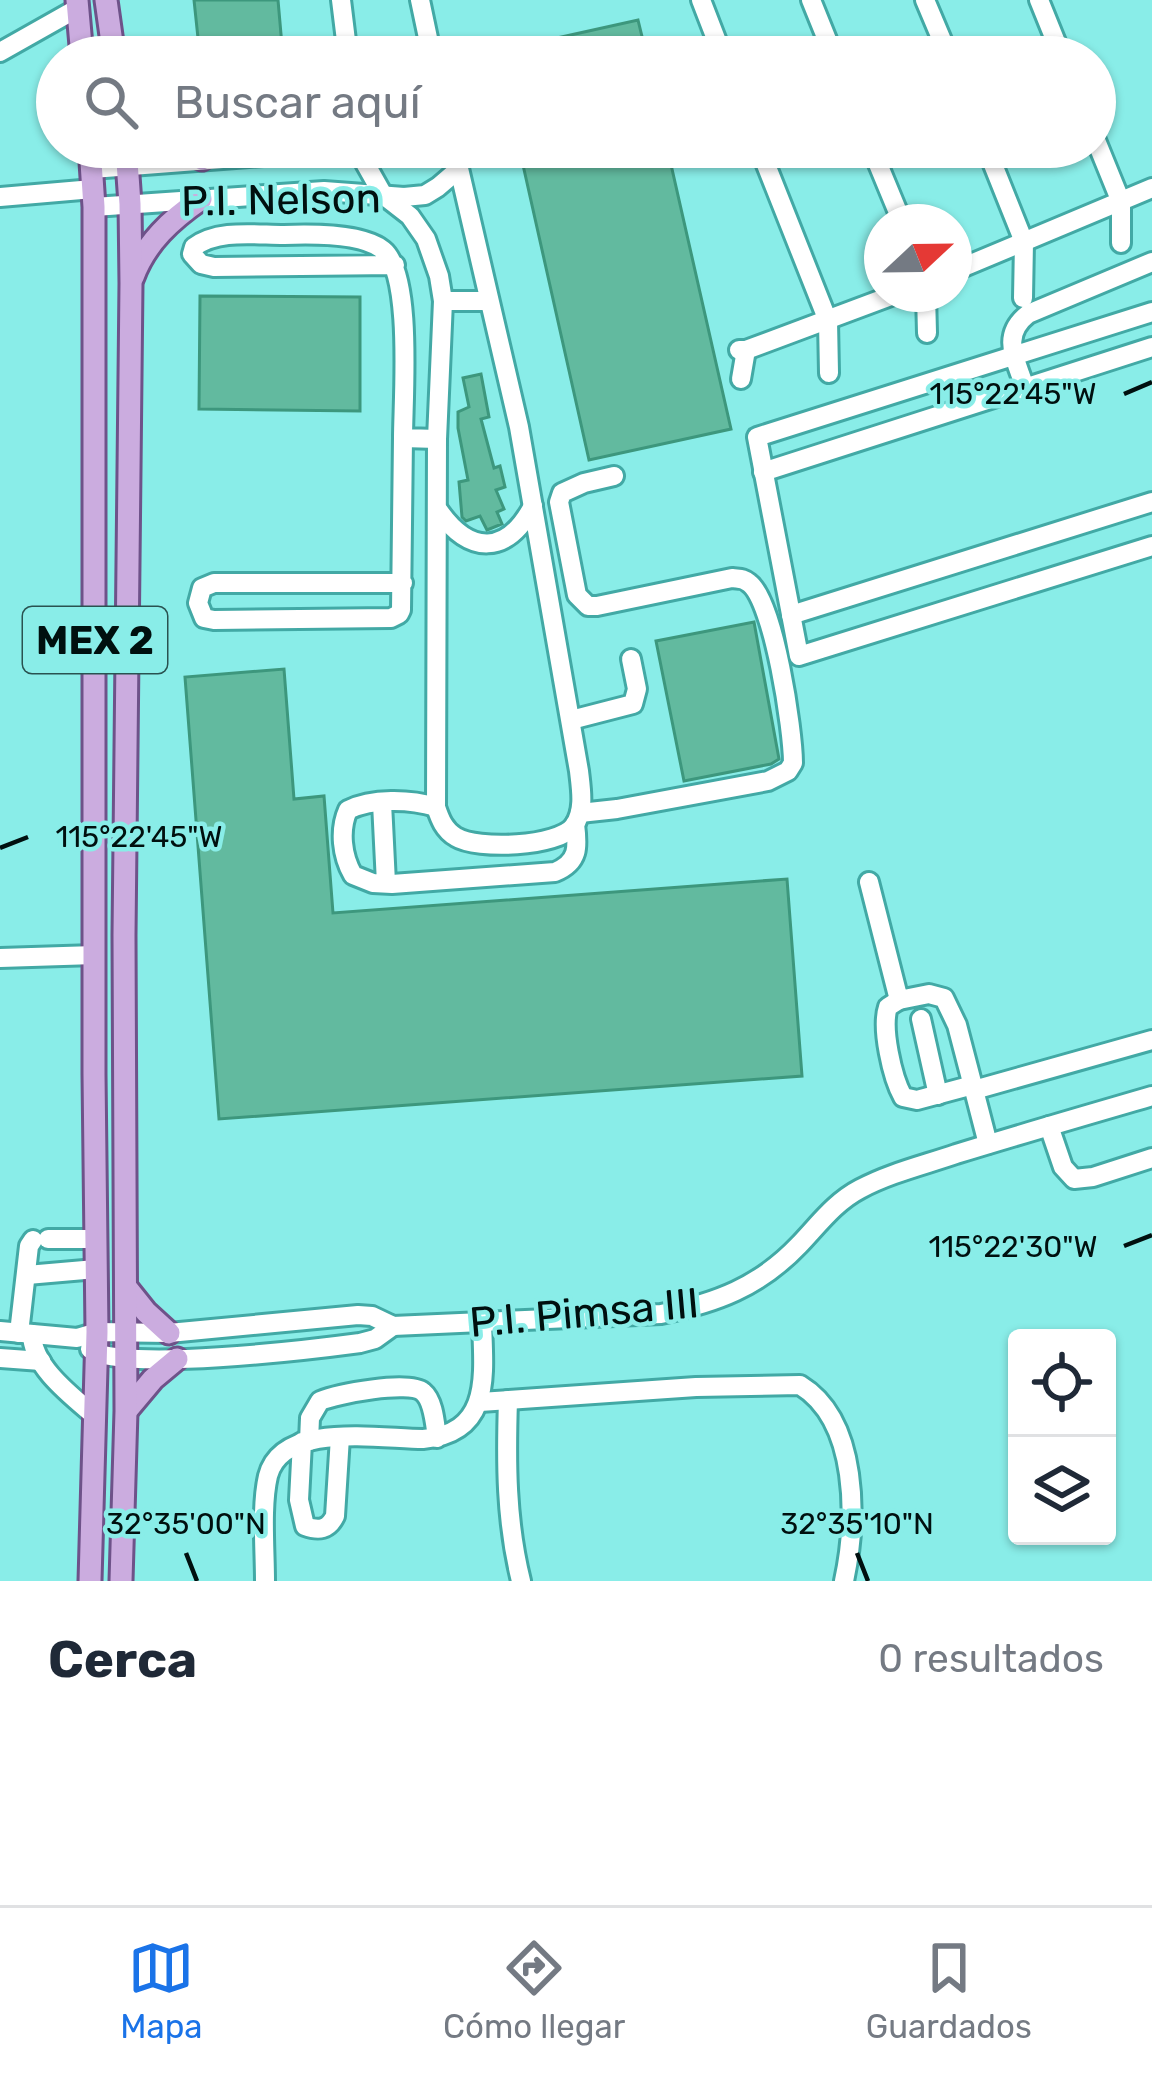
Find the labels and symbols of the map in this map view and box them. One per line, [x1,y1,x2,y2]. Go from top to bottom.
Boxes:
street label: P.I. Nelson [181,173,382,227]
north arrow [864,204,972,312]
text: 115°22'45"W [929,376,1097,412]
road number: MEX 2 [23,607,167,673]
text: 115°22'45"W [55,819,223,855]
text: 115°22'30"W [928,1229,1098,1265]
street label: P.I. Pimsa III [467,1278,701,1348]
text: 32°35'00"N [106,1506,266,1542]
text: 32°35'10"N [780,1506,934,1542]

